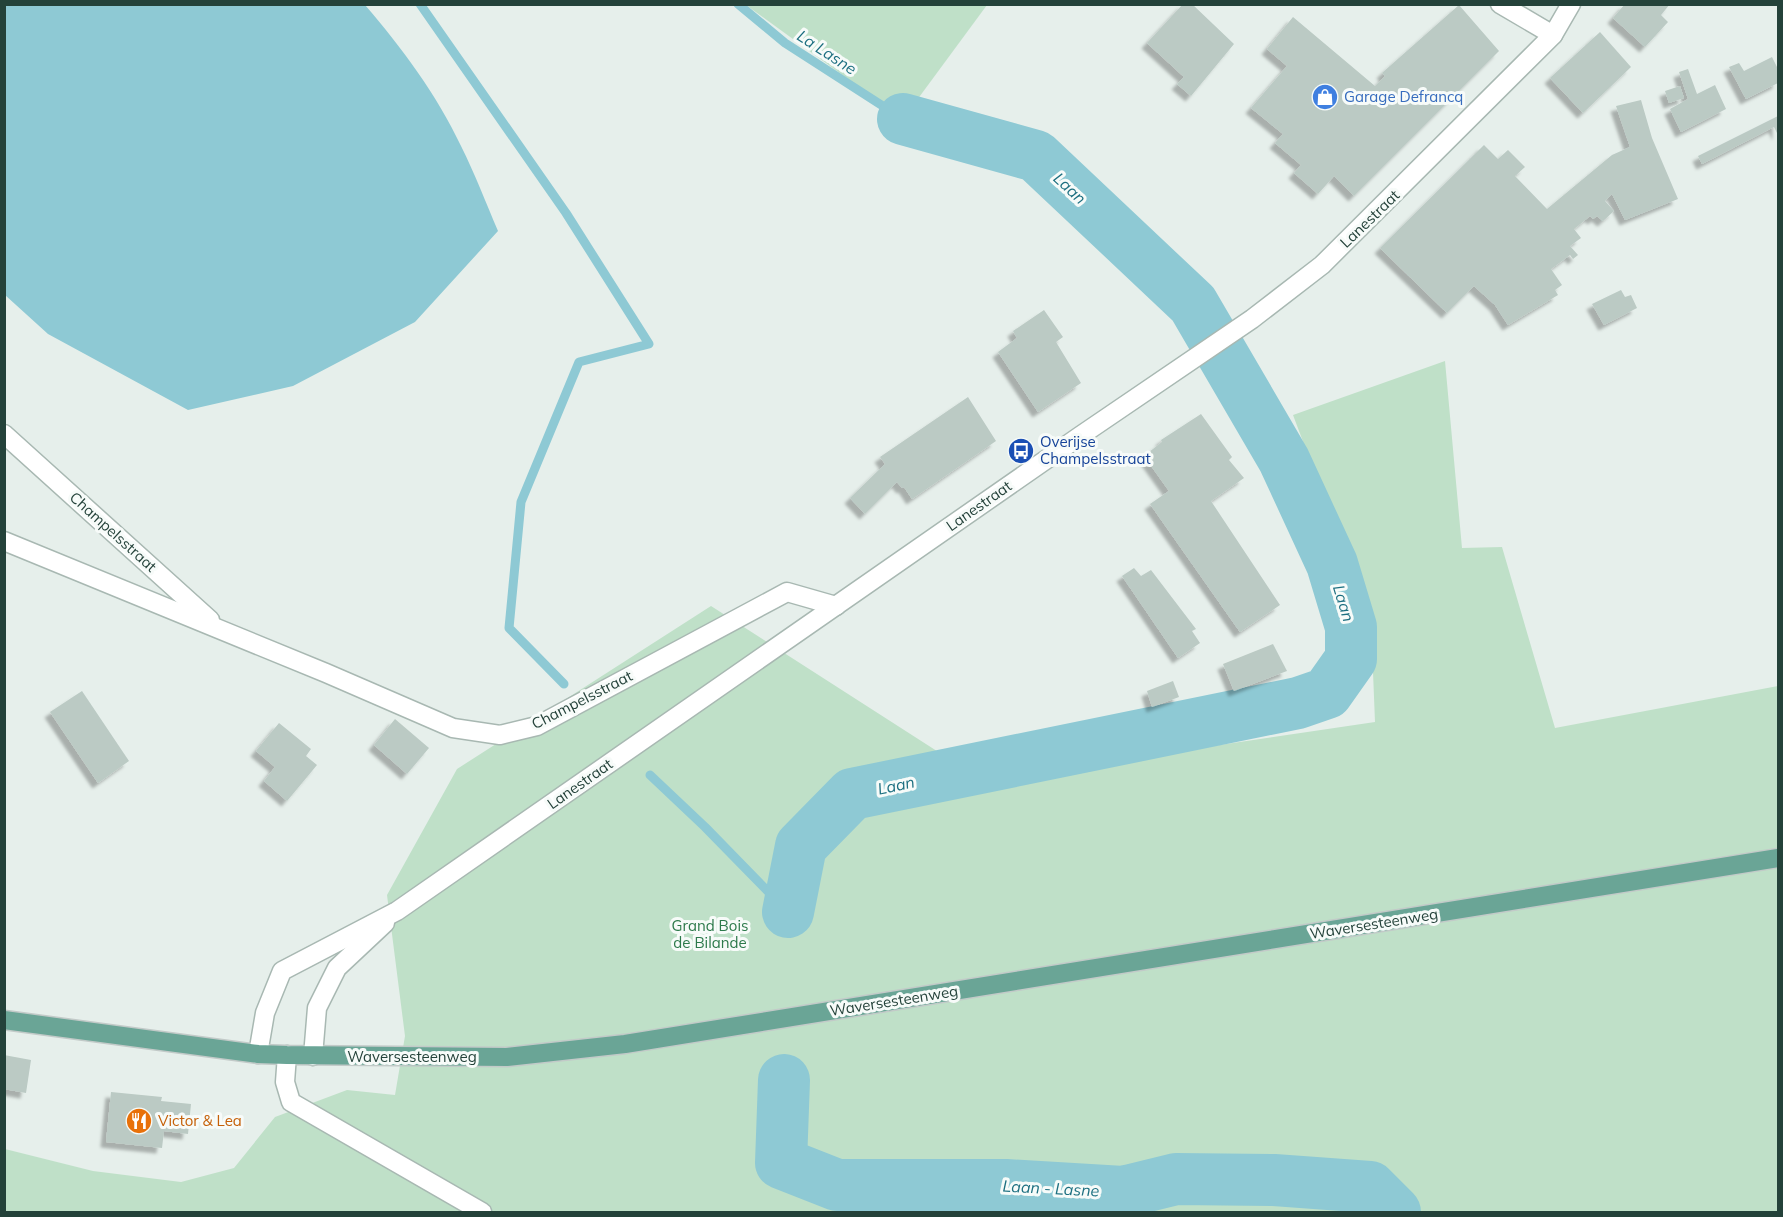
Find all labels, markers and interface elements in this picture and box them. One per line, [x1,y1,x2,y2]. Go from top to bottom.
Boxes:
water label: La Lasne [794,25,861,79]
shop icon: Garage Defrancq [1310,82,1340,112]
place label: Garage Defrancq [1344,87,1463,106]
water label: Laan [1050,168,1090,208]
street label: Lanestraat [1336,186,1403,252]
place label: Overijse Champelsstraat [1040,432,1151,468]
bus stop icon: Overijse Champelsstraat [1006,436,1036,466]
street label: Lanestraat [942,476,1015,535]
street label: Champelsstraat [66,488,161,576]
water label: Laan [1329,582,1359,624]
street label: Champelsstraat [528,666,635,733]
street label: Lanestraat [543,754,616,813]
water label: Laan [876,771,916,799]
street label: Waversesteenweg [1309,904,1439,943]
park label: Grand Bois de Bilande [672,916,748,952]
street label: Waversesteenweg [829,981,959,1020]
street label: Waversesteenweg [347,1047,477,1066]
restaurant icon: Victor & Lea [124,1106,154,1136]
place label: Victor & Lea [158,1111,242,1130]
water label: Laan - Lasne [1002,1175,1100,1201]

